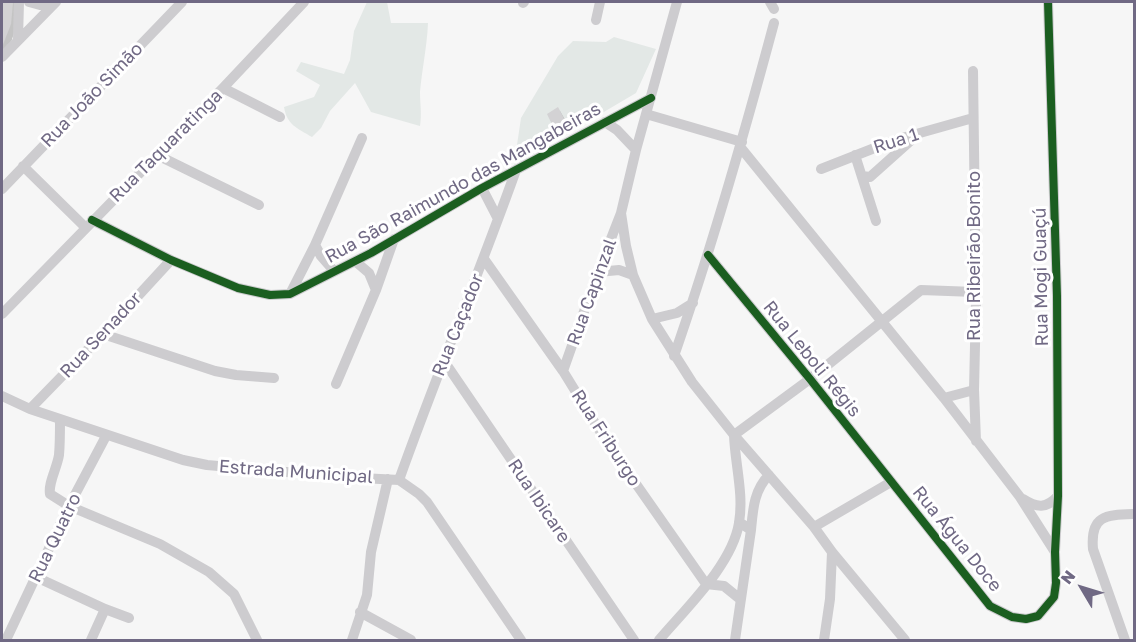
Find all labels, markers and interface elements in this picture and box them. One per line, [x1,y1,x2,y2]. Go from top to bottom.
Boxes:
street label: Rua João Simão [37,38,147,152]
street label: Rua Taquaratinga [105,85,227,207]
street label: Rua São Raimundo das Mangabeiras [321,98,605,268]
street label: Rua 1 [871,124,921,158]
street label: Rua Ribeirão Bonito [963,171,985,341]
street label: Rua Mogi Guaçú [1029,208,1053,346]
street label: Rua Capinzal [563,236,621,348]
street label: Rua Caçador [428,271,488,379]
street label: Rua Senador [56,288,146,382]
street label: Rua Leboli Régis [759,297,865,421]
street label: Rua Friburgo [567,386,645,490]
street label: Rua Ibicare [503,455,575,547]
street label: Estrada Municipal [218,456,374,488]
street label: Rua Água Doce [908,482,1006,596]
street label: Rua Quatro [24,490,86,586]
north arrow [1052,558,1112,618]
text: N [1056,566,1079,588]

